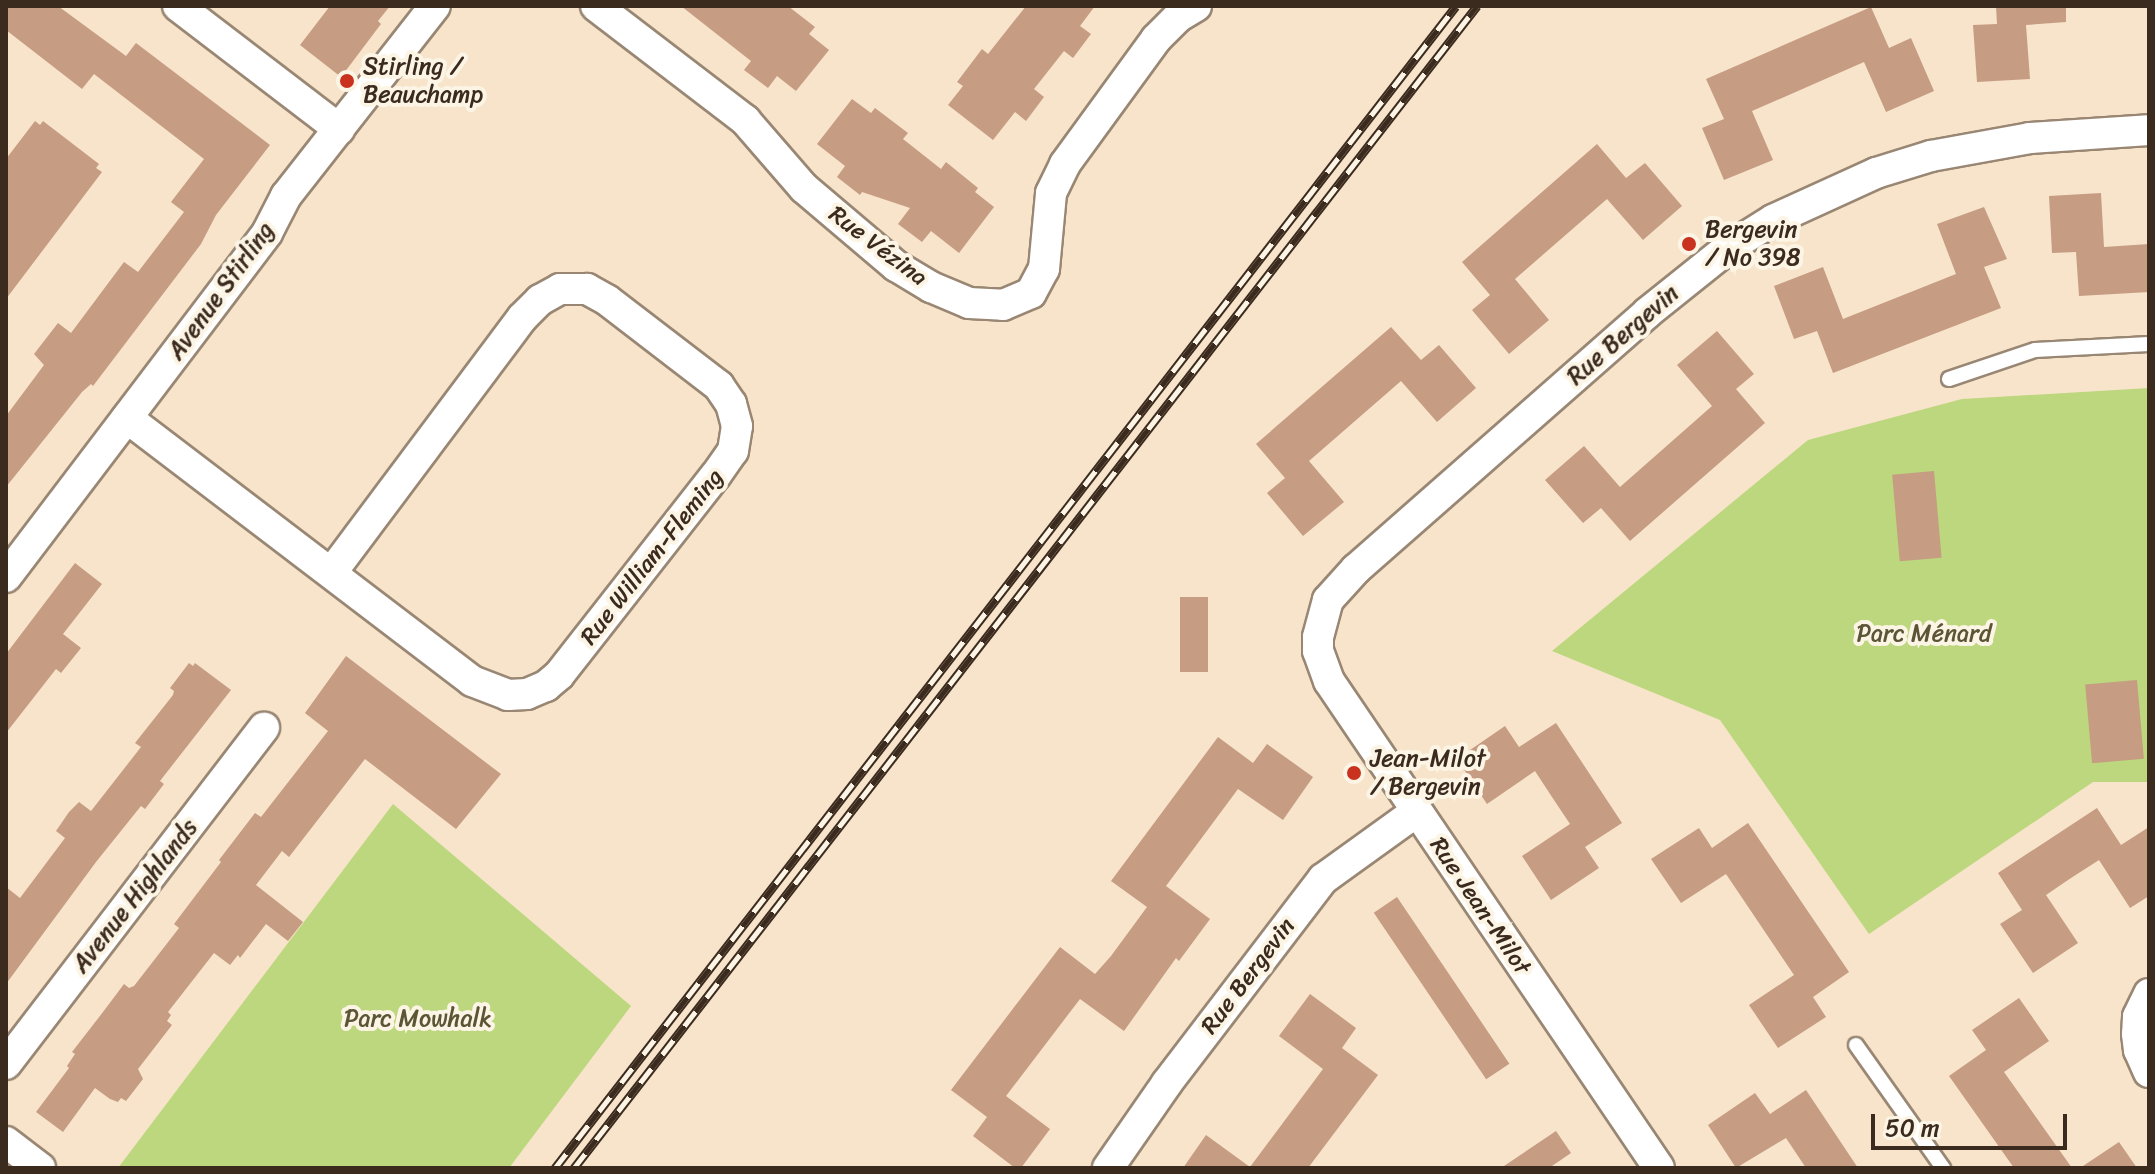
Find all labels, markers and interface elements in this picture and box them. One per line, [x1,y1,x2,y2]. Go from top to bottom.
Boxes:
place label: Stirling / Beauchamp [363,53,483,109]
marker: Stirling / Beauchamp [338,72,356,90]
street label: Rue Vézina [824,200,932,292]
street label: Avenue Stirling [161,216,281,366]
place label: Bergevin / No 398 [1705,216,1801,272]
marker: Bergevin / No 398 [1680,235,1698,253]
street label: Rue Bergevin [1561,279,1685,391]
street label: Rue William-Fleming [574,463,730,651]
park label: Parc Ménard [1857,620,1991,648]
place label: Jean-Milot / Bergevin [1370,745,1486,801]
marker: Jean-Milot / Bergevin [1345,764,1363,782]
street label: Avenue Highlands [67,814,203,978]
street label: Rue Jean-Milot [1423,831,1537,981]
street label: Rue Bergevin [1195,912,1301,1040]
park label: Parc Mowhalk [344,1005,492,1033]
scale bar [1875,1098,2071,1148]
text: 50 m [1885,1107,1940,1149]

